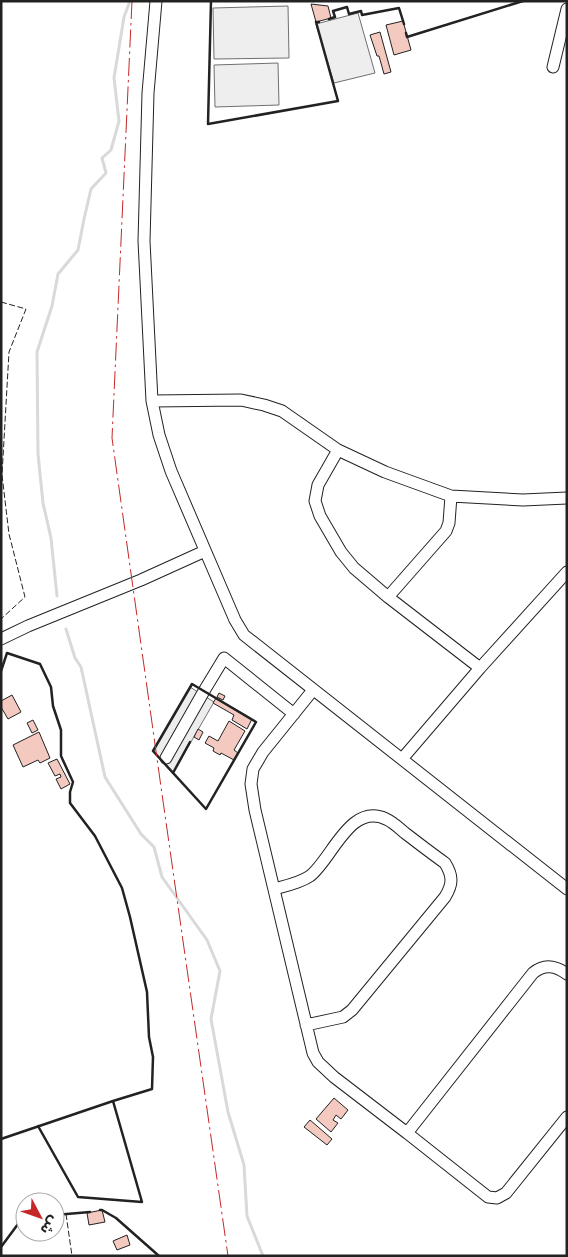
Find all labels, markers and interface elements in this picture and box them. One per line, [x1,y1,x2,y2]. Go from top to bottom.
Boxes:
north arrow [15,1192,65,1242]
text: ش [36,1212,61,1237]

